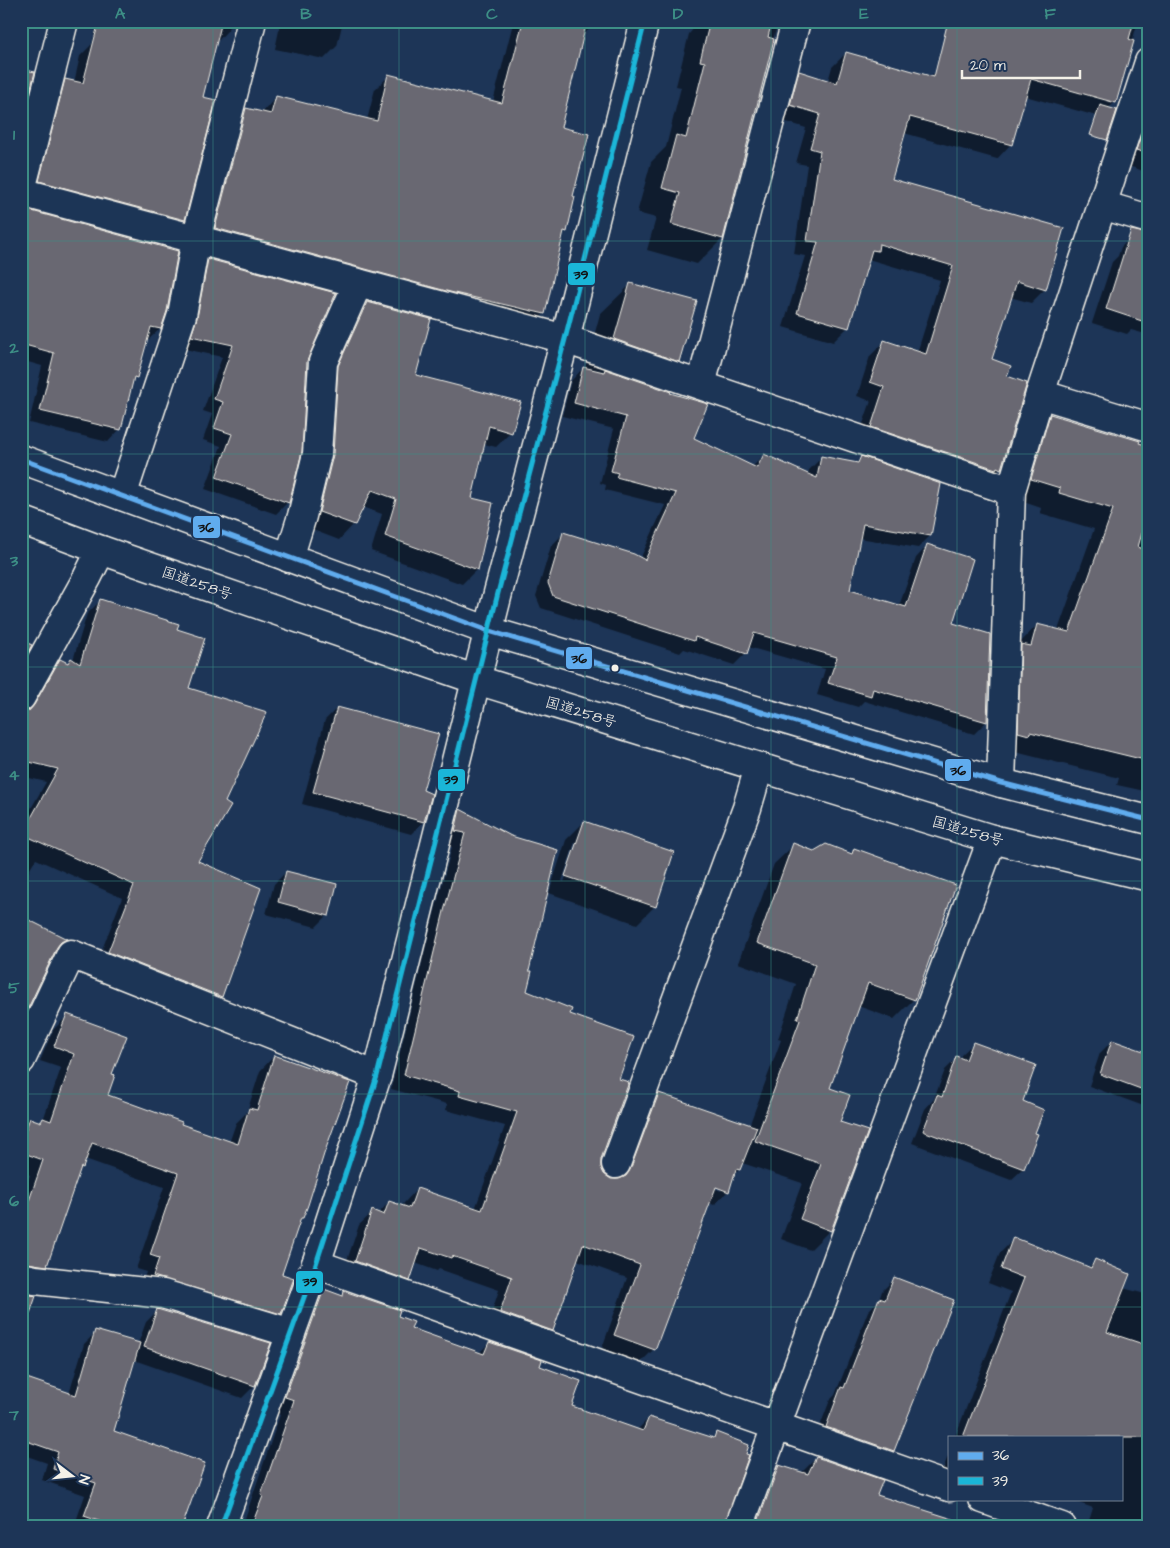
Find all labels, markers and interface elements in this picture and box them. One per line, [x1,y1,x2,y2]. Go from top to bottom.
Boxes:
text: A [115,3,126,25]
text: B [300,3,312,25]
text: C [486,3,498,25]
text: D [673,3,684,25]
text: E [859,3,869,25]
text: F [1044,3,1056,25]
scale bar [962,48,1080,80]
text: 20 m [970,55,1006,76]
text: 1 [13,124,16,146]
line badge: 39 [567,262,596,286]
text: 39 [572,265,589,285]
text: 2 [8,337,19,359]
line badge: 36 [192,515,221,539]
text: 36 [197,518,214,538]
text: 3 [9,550,19,572]
street label: 国道258号 [158,562,235,605]
line badge: 36 [565,646,593,670]
text: 36 [570,649,587,669]
unlabelled marker [610,663,620,673]
street label: 国道258号 [542,692,619,733]
line badge: 36 [944,758,972,782]
text: 36 [949,761,966,781]
text: 4 [9,764,20,786]
line badge: 39 [437,768,466,792]
text: 39 [442,770,459,790]
street label: 国道258号 [929,811,1006,852]
text: 5 [8,977,20,999]
text: 6 [9,1190,19,1212]
line badge: 39 [295,1270,324,1294]
text: 39 [301,1272,318,1292]
text: 7 [8,1404,19,1426]
legend [948,1436,1122,1500]
text: 36 [992,1445,1010,1466]
north arrow [48,1450,98,1500]
text: 39 [992,1471,1008,1492]
text: N [73,1472,94,1486]

